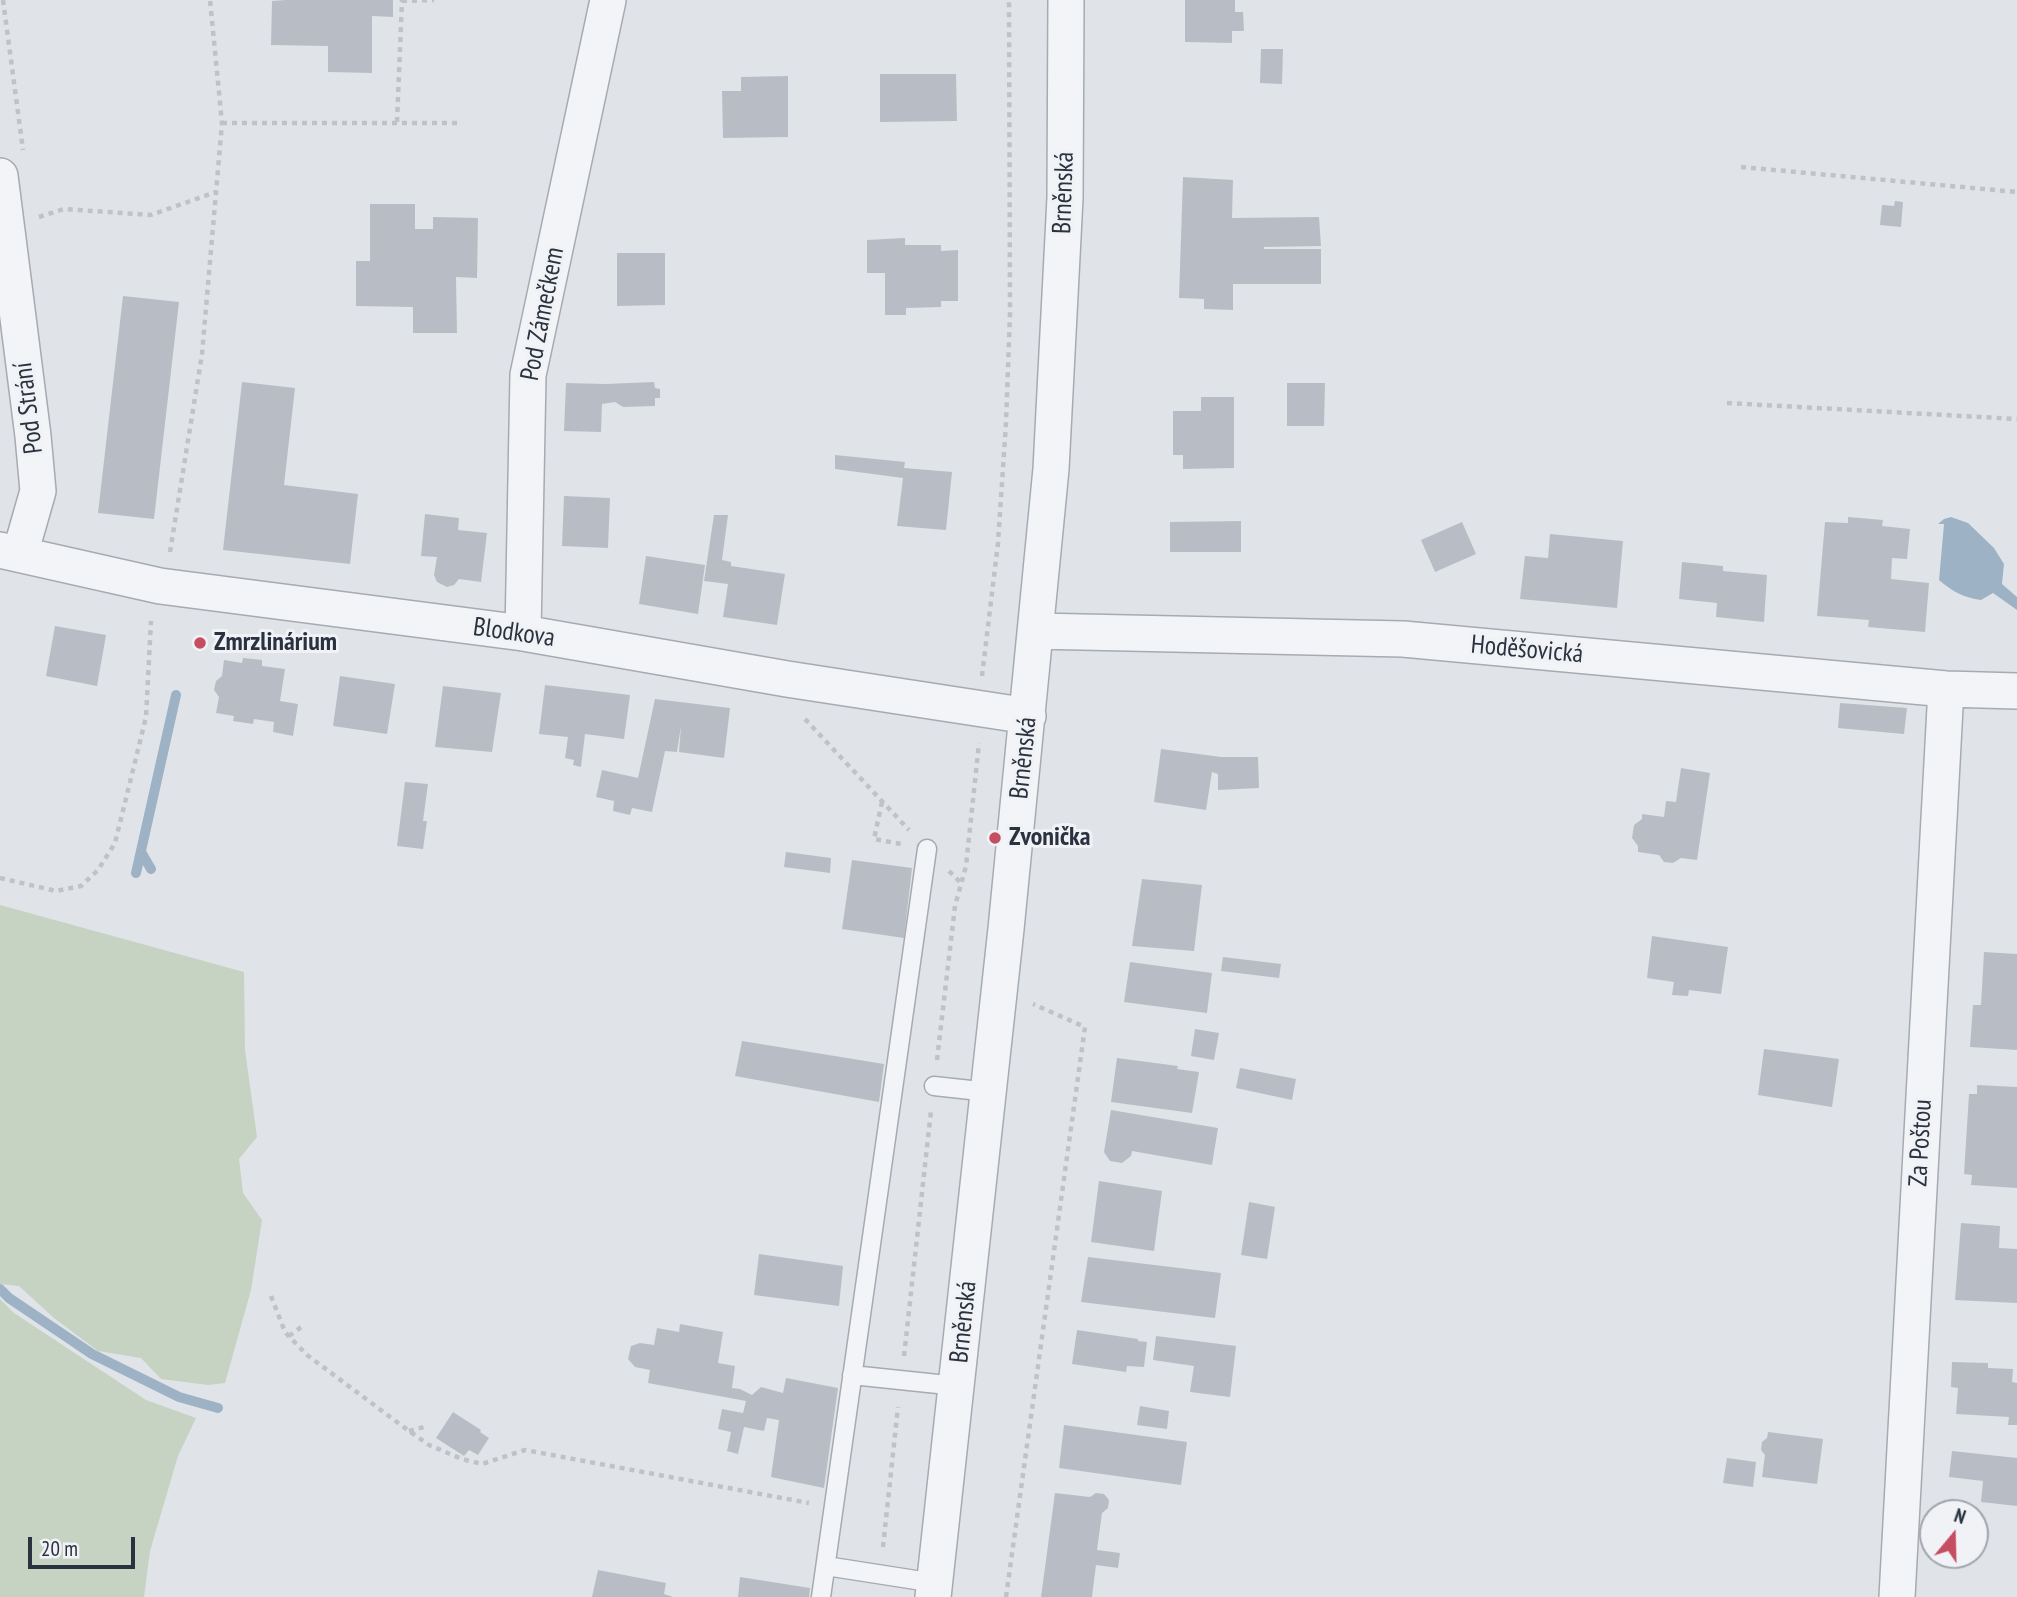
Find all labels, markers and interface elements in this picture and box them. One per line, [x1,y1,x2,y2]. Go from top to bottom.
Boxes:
street label: Brněnská [1047,151,1081,235]
street label: Pod Zámečkem [515,245,571,383]
street label: Pod Strání [8,361,50,455]
street label: Blodkova [471,612,557,654]
place label: Zmrzlinárium [214,627,337,659]
street label: Hoděšovická [1470,630,1584,670]
marker: Zmrzlinárium [192,635,208,651]
street label: Brněnská [1004,715,1044,801]
place label: Zvonička [1009,822,1090,854]
marker: Zvonička [987,830,1003,846]
street label: Za Poštou [1903,1099,1939,1187]
street label: Brněnská [944,1279,984,1365]
north arrow [1919,1499,1989,1569]
text: N [1951,1503,1969,1529]
scale bar [32,1524,138,1568]
text: 20 m [41,1535,78,1562]

